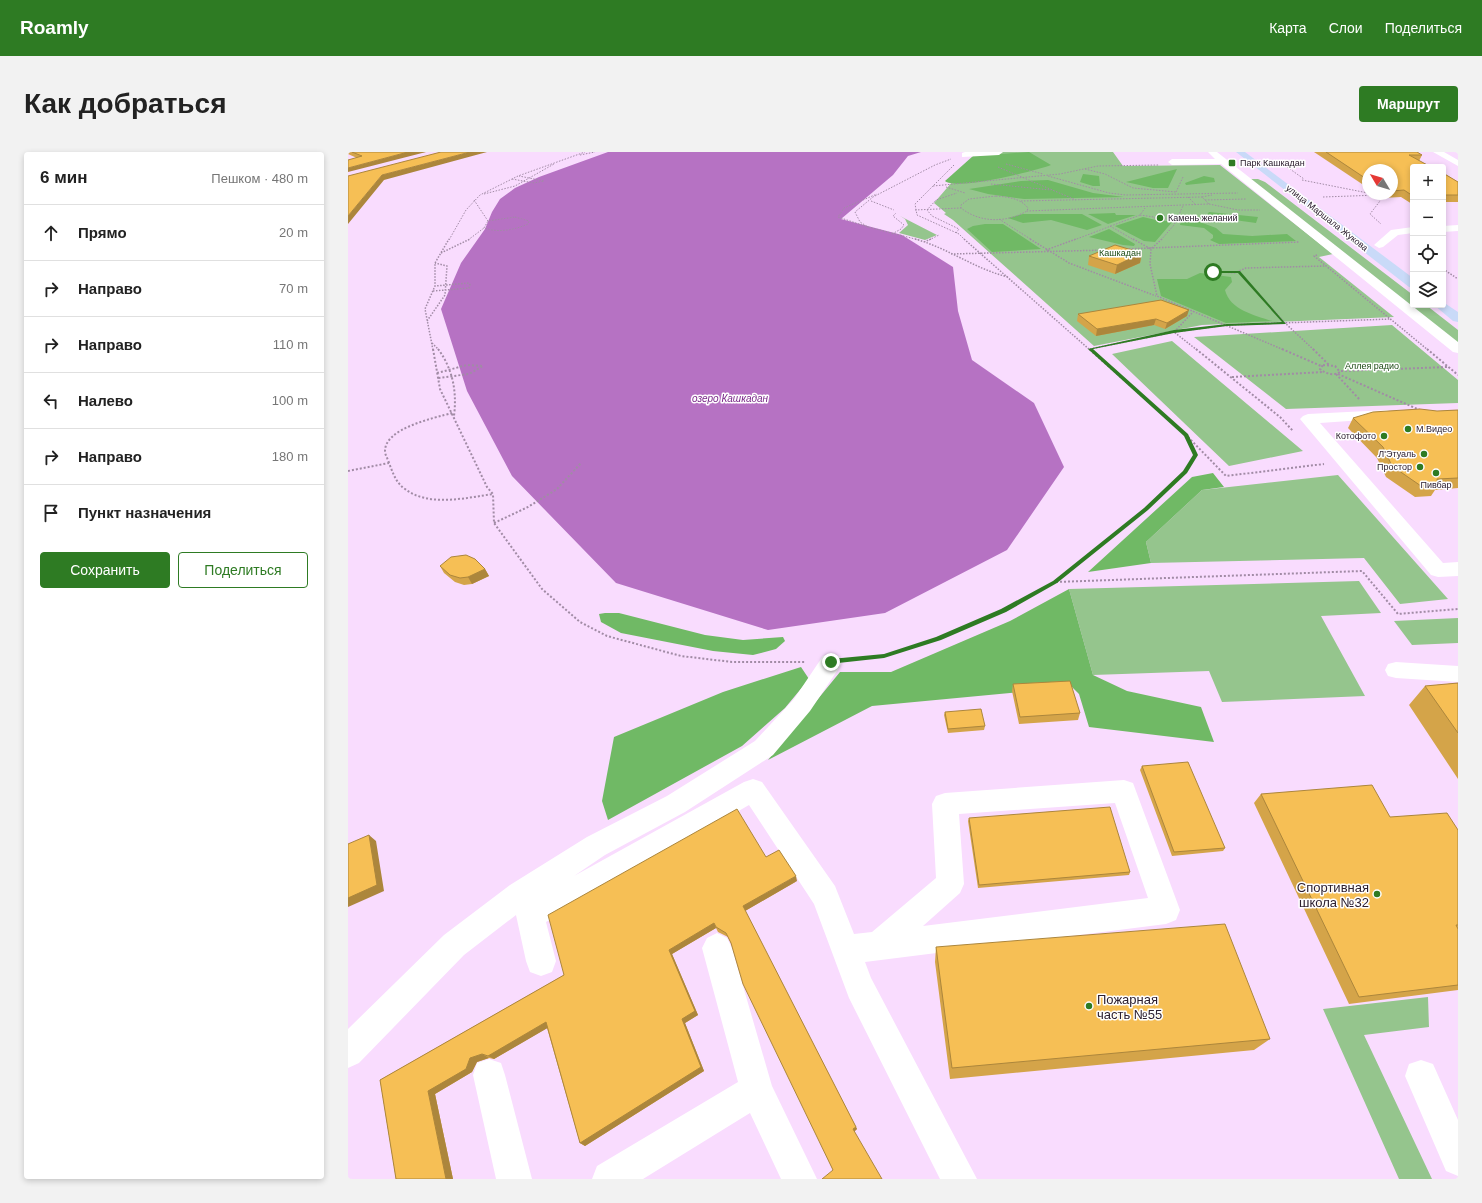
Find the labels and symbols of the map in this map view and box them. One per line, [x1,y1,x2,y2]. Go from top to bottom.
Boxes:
marker: Парк Кашкадан [1227,158,1237,168]
place label: Парк Кашкадан [1240,158,1305,168]
north arrow [1362,164,1398,200]
street label: улица Маршала Жукова [1284,183,1370,253]
marker: Камень желаний [1155,213,1165,223]
place label: Камень желаний [1168,213,1238,223]
park label: Кашкадан [1099,248,1141,258]
route start [1204,263,1222,281]
park label: Аллея радио [1345,361,1399,371]
water label: озеро Кашкадан [692,393,769,404]
marker: М.Видео [1403,424,1413,434]
place label: М.Видео [1416,424,1452,434]
place label: Котофото [1336,431,1376,441]
marker: Котофото [1379,431,1389,441]
place label: Л'Этуаль [1378,449,1416,459]
marker: Л'Этуаль [1419,449,1429,459]
place label: Простор [1377,462,1412,472]
marker: Простор [1415,462,1425,472]
marker: Пивбар [1431,468,1441,478]
place label: Пивбар [1420,480,1452,490]
route end [822,653,840,671]
place label: Спортивная школа №32 [1297,880,1369,910]
marker: Спортивная школа №32 [1372,889,1382,899]
place label: Пожарная часть №55 [1097,992,1162,1022]
marker: Пожарная часть №55 [1084,1001,1094,1011]

